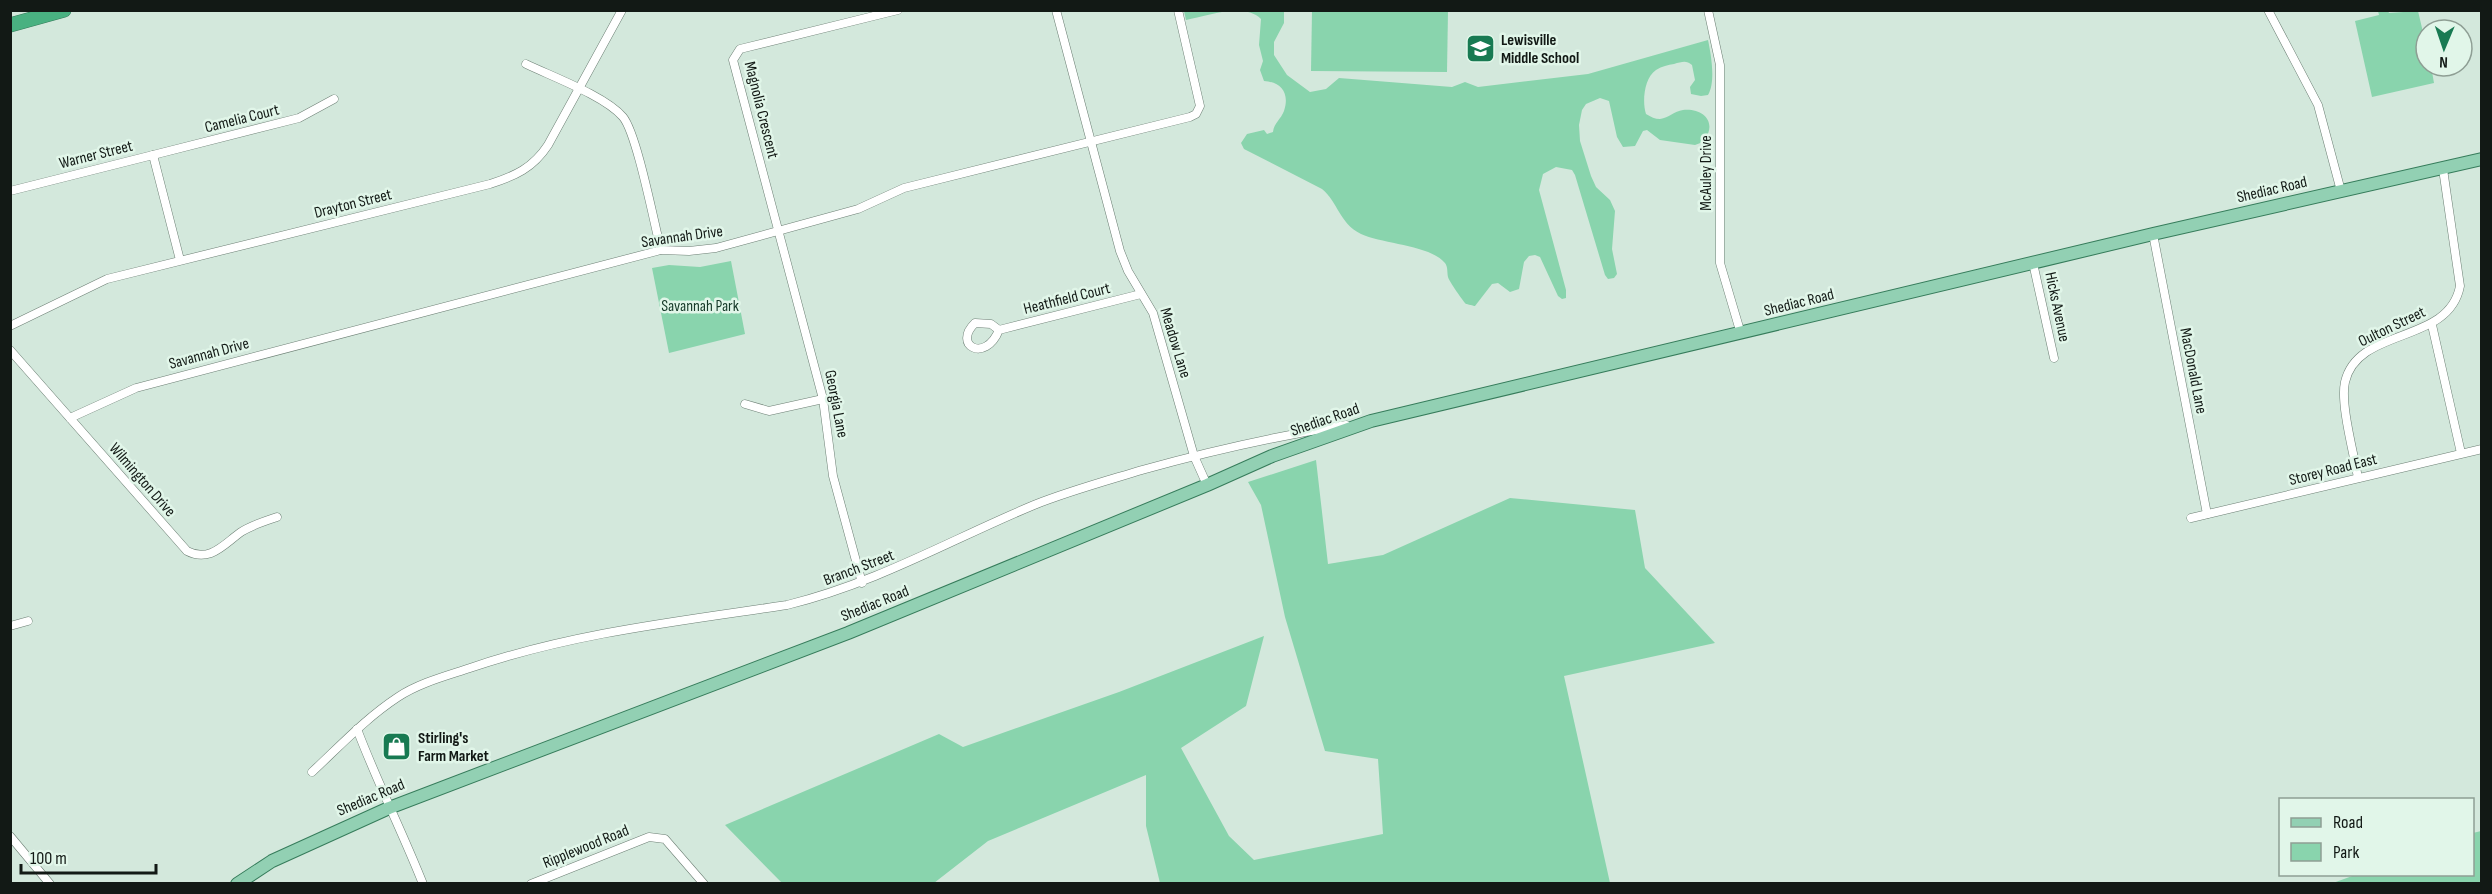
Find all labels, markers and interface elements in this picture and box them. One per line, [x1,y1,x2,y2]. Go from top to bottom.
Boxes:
north arrow [2414,18,2474,78]
place label: Lewisville Middle School [1501,31,1579,68]
school or university icon: Lewisville Middle School [1464,33,1496,65]
text: N [2439,52,2448,71]
street label: Magnolia Crescent [740,59,782,161]
street label: Camelia Court [203,101,281,137]
street label: McAuley Drive [1697,135,1716,211]
street label: Warner Street [57,137,135,173]
street label: Shediac Road [2235,173,2309,207]
street label: Drayton Street [312,185,394,223]
street label: Savannah Drive [640,222,724,252]
street label: Hicks Avenue [2040,270,2074,344]
street label: Heathfield Court [1022,279,1112,319]
street label: Shediac Road [1762,285,1836,321]
park label: Savannah Park [661,297,739,316]
street label: Oulton Street [2355,303,2429,351]
street label: Meadow Lane [1155,306,1195,380]
street label: MacDonald Lane [2175,326,2211,416]
street label: Savannah Drive [167,334,251,374]
street label: Georgia Lane [820,368,852,440]
street label: Shediac Road [1288,399,1362,441]
street label: Wilmington Drive [105,439,179,521]
street label: Storey Road East [2287,450,2379,490]
street label: Branch Street [821,546,897,590]
street label: Shediac Road [838,582,912,626]
place label: Stirling's Farm Market [418,729,489,766]
shop icon: Stirling's Farm Market [381,731,413,763]
street label: Shediac Road [334,775,408,821]
legend [2279,798,2474,876]
text: Road [2333,812,2363,833]
street label: Ripplewood Road [540,821,632,873]
scale bar [21,837,156,875]
text: Park [2333,842,2359,863]
text: 100 m [30,848,67,869]

